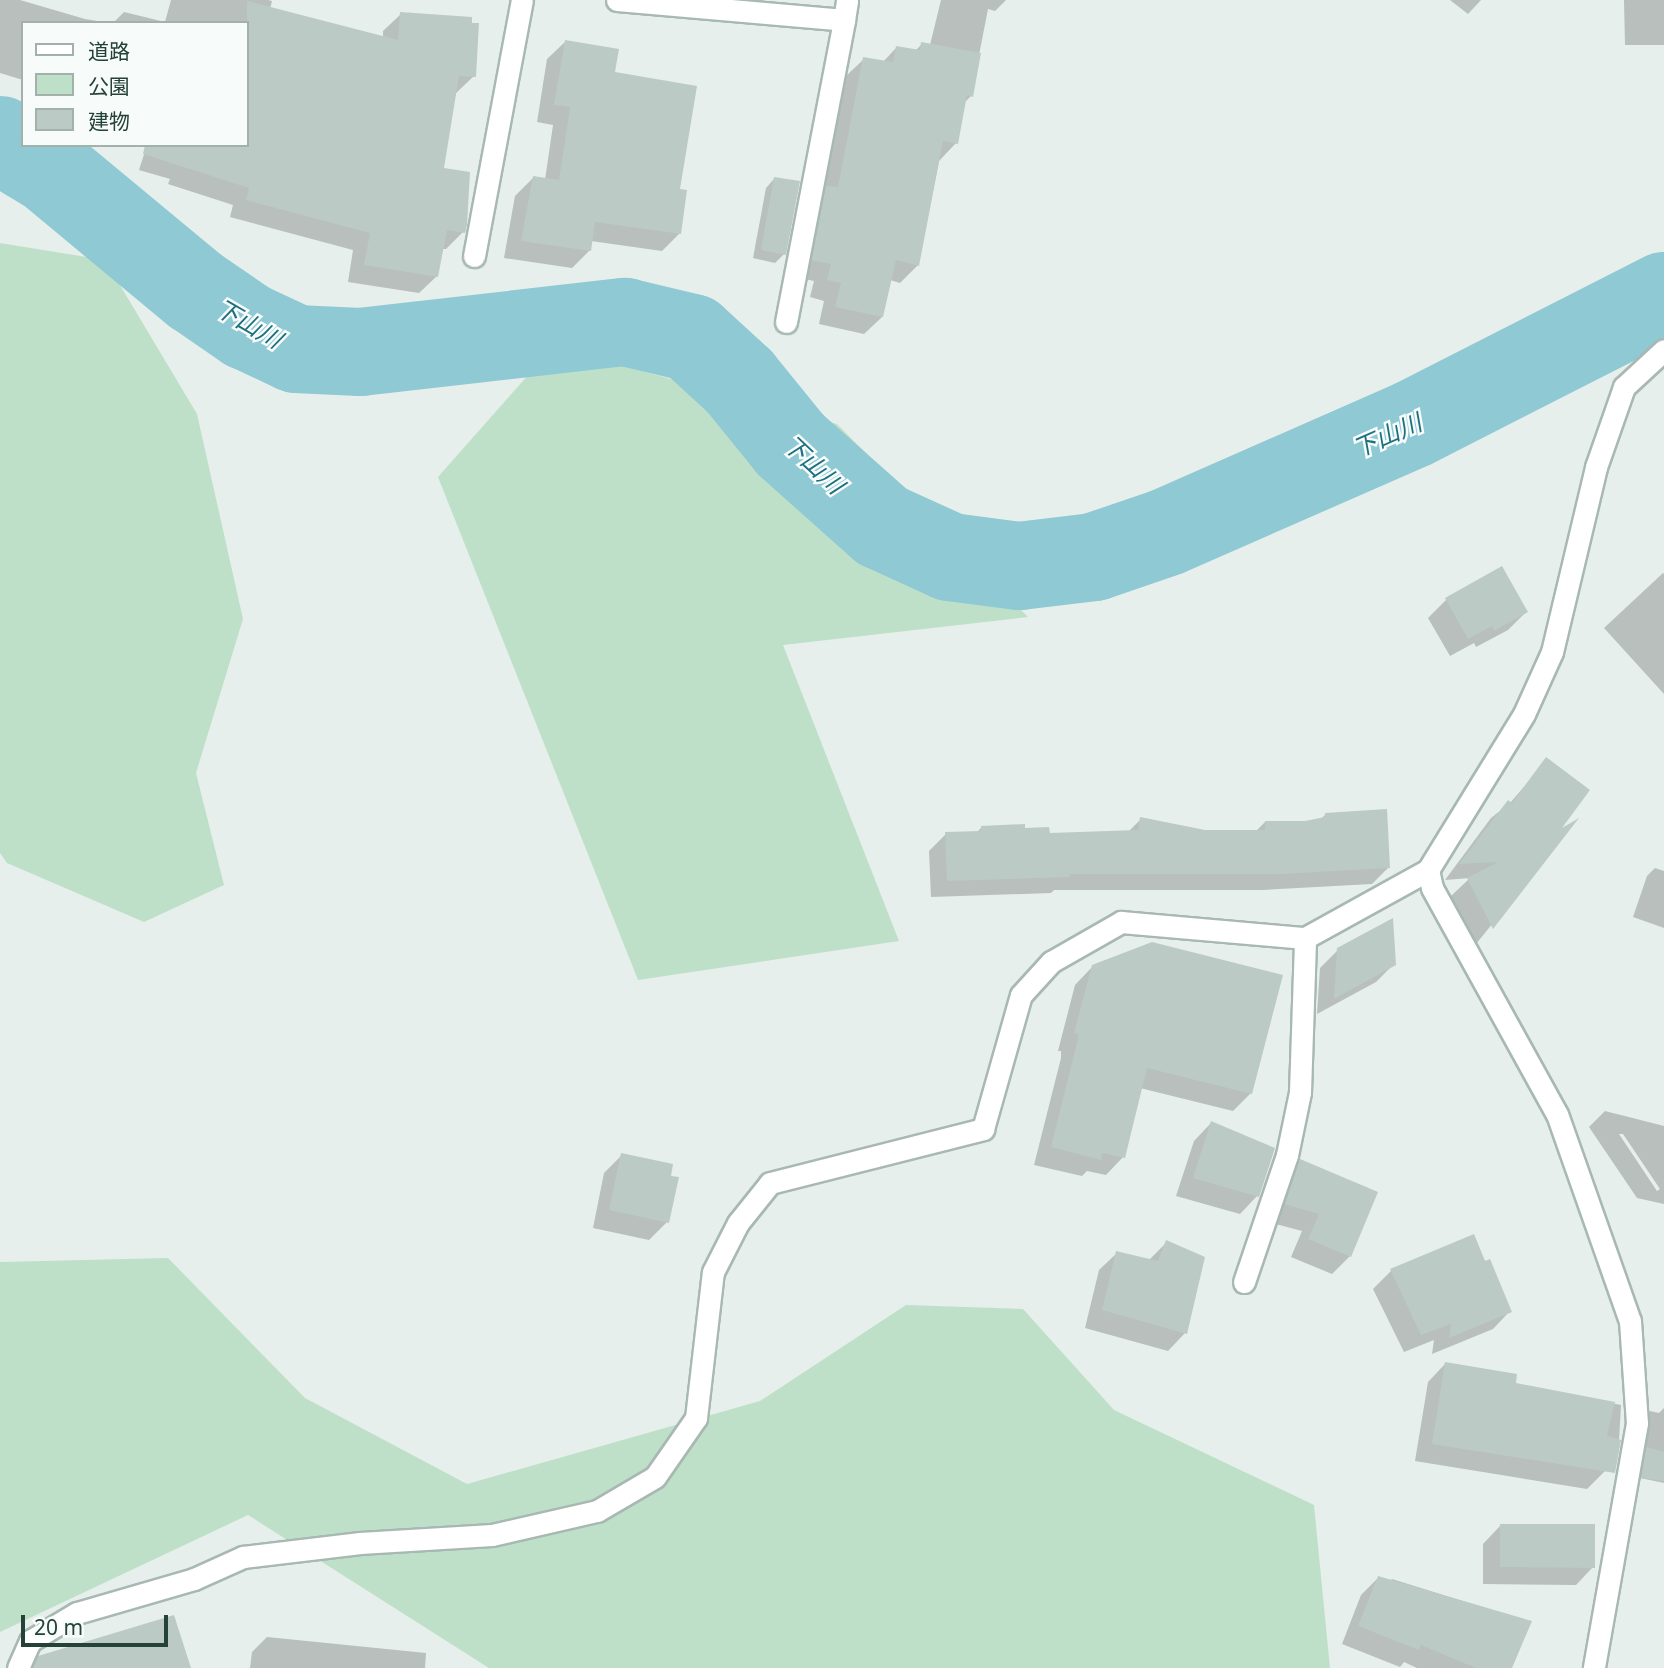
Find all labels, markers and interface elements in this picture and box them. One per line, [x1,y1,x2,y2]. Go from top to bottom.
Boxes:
legend [21,21,248,147]
text: 道路 [88,37,130,65]
text: 公園 [88,72,130,100]
text: 建物 [88,107,130,135]
water label: 下山川 [211,293,287,353]
water label: 下山川 [1348,407,1426,463]
water label: 下山川 [778,429,850,499]
scale bar [24,1602,172,1646]
text: 20 m [34,1613,83,1641]

